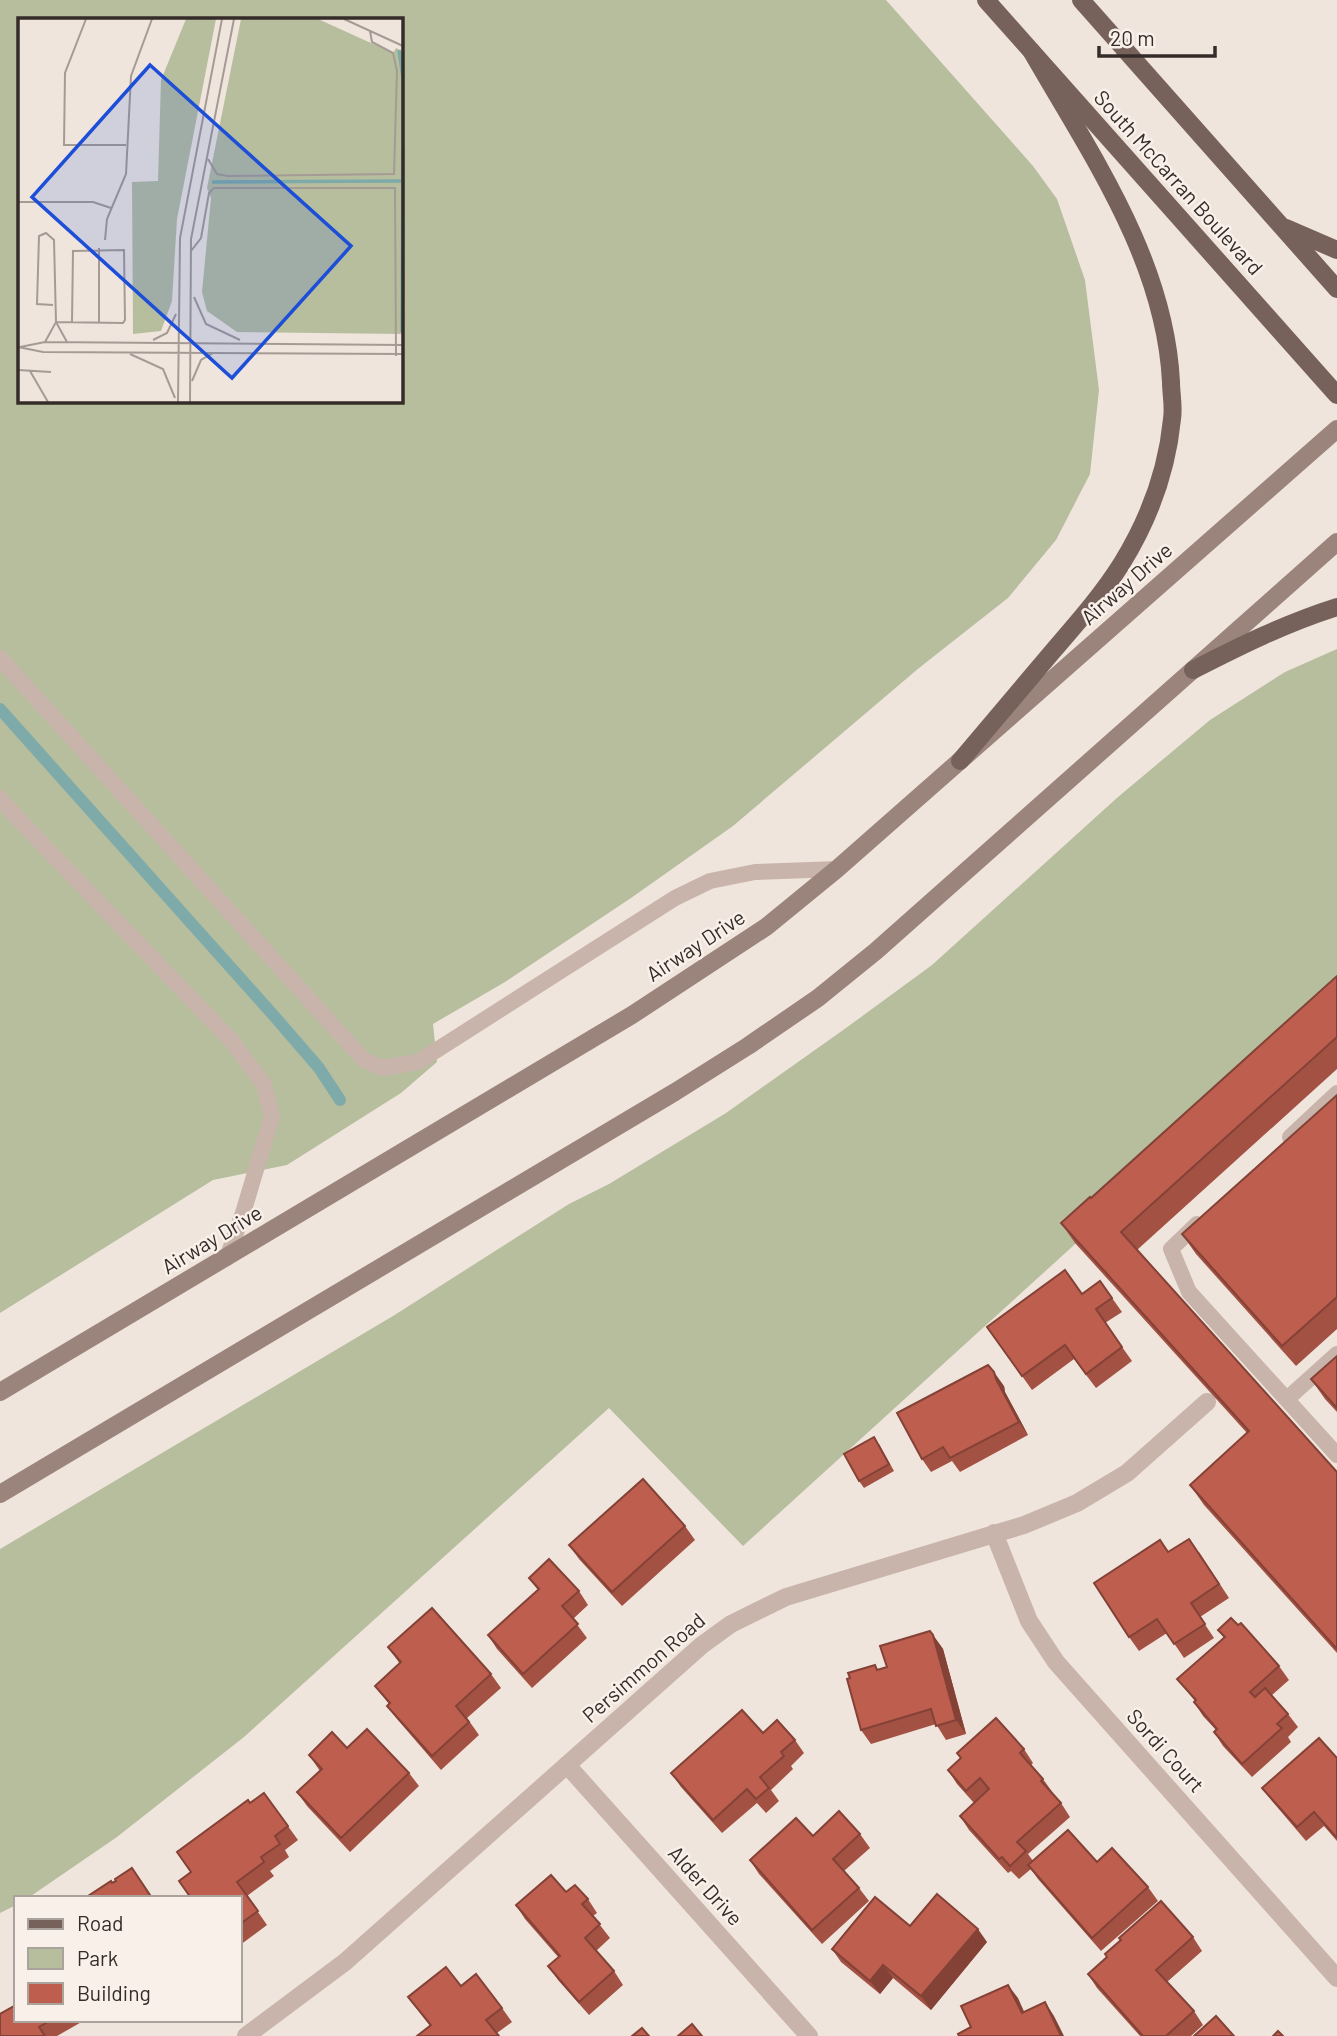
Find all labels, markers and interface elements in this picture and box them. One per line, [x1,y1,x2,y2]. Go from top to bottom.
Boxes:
scale bar [1099,14,1214,58]
inset map [18,18,402,402]
text: 20 m [1110,25,1155,50]
street label: South McCarran Boulevard [1090,84,1269,280]
street label: Airway Drive [1075,537,1177,629]
street label: Airway Drive [641,904,749,986]
street label: Airway Drive [157,1199,266,1278]
street label: Persimmon Road [577,1607,709,1727]
street label: Sordi Court [1122,1703,1210,1797]
street label: Alder Drive [664,1840,748,1930]
legend [14,1896,242,2022]
text: Road [77,1910,123,1935]
text: Park [77,1945,118,1970]
text: Building [77,1980,151,2005]

